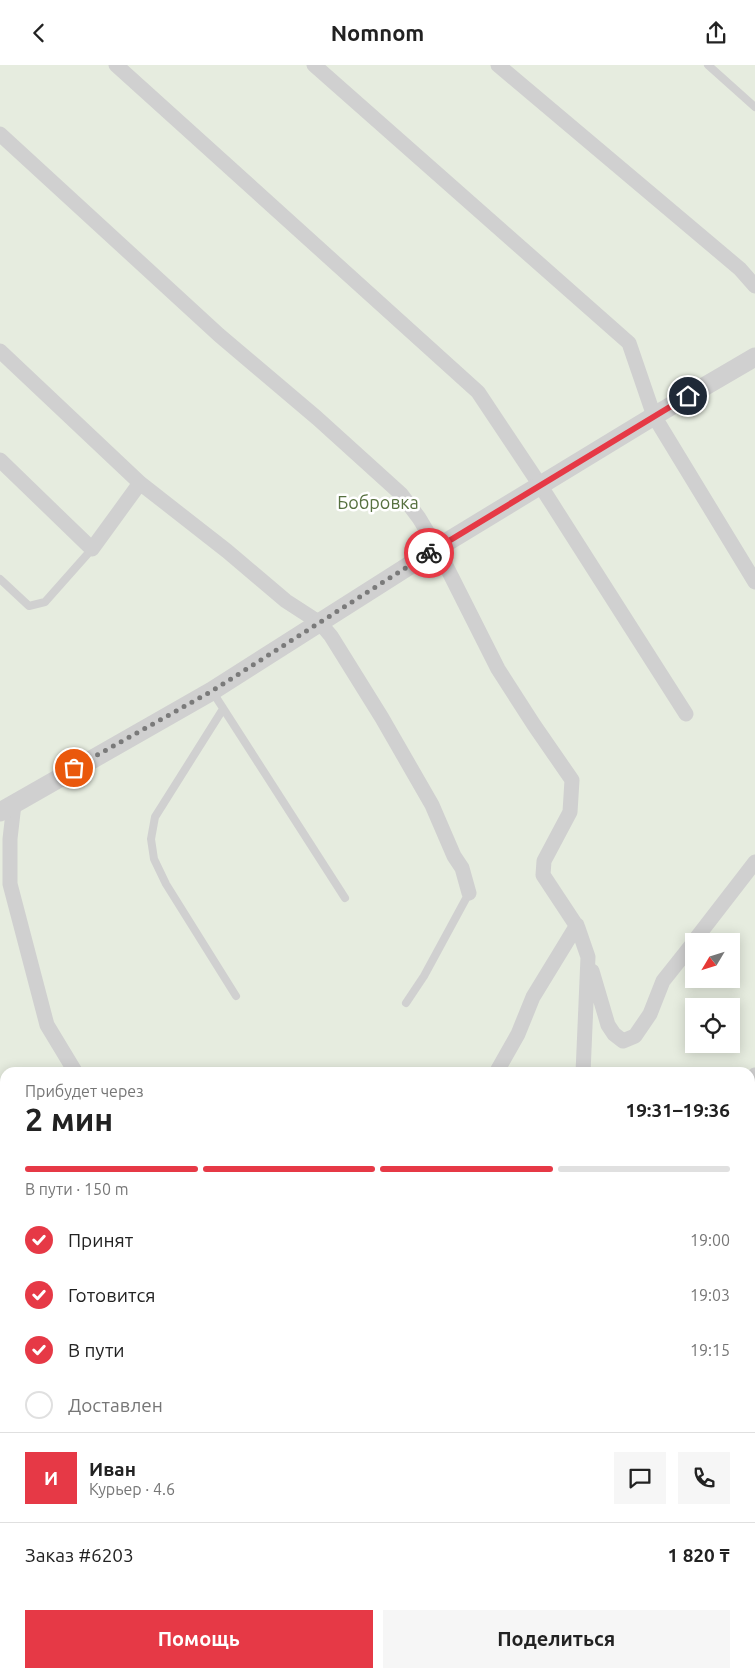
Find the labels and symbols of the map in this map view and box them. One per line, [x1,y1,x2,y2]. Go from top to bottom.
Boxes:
pin [667,375,709,417]
park label: Бобровка [337,492,419,512]
courier [404,528,454,578]
pin [53,747,95,789]
north arrow [685,933,740,987]

